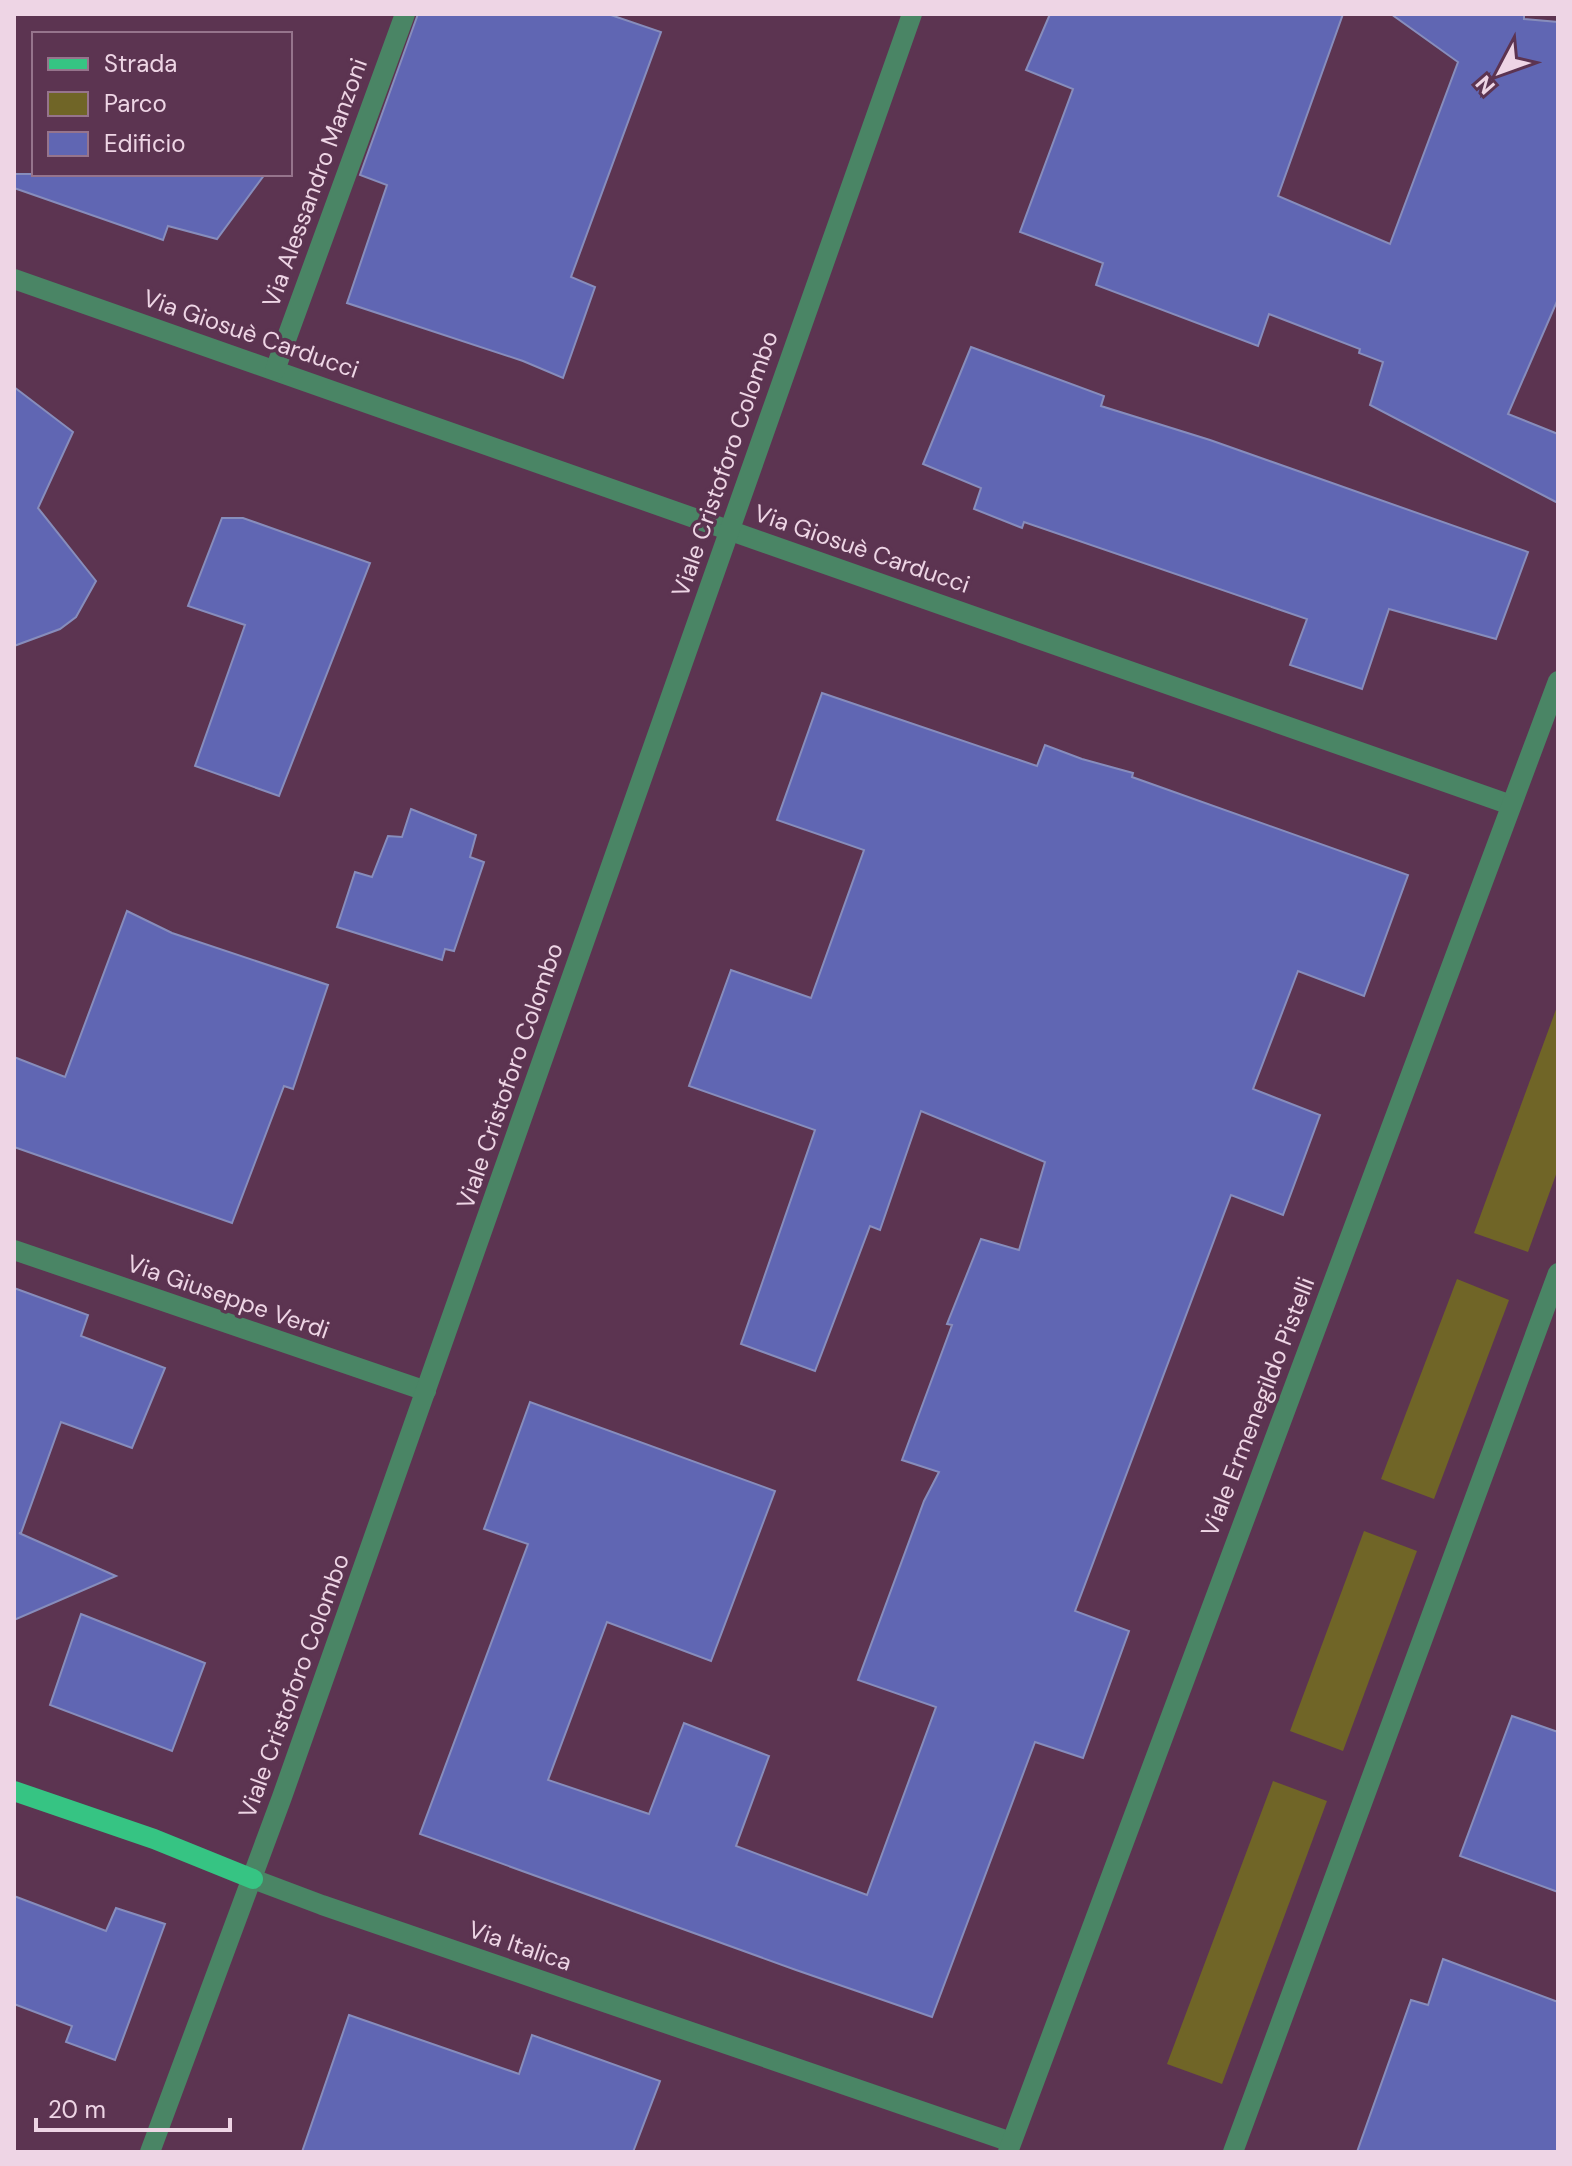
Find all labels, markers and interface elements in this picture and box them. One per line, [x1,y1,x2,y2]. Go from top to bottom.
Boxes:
legend [32,32,292,176]
north arrow [1460,32,1540,112]
text: Strada [104,48,177,79]
street label: Via Alessandro Manzoni [255,54,374,312]
text: N [1469,69,1501,100]
text: Parco [104,88,167,119]
text: Edificio [104,128,186,159]
street label: Via Giosuè Carducci [139,282,363,385]
street label: Viale Cristoforo Colombo [664,327,785,601]
street label: Via Giosuè Carducci [750,497,974,600]
street label: Viale Cristoforo Colombo [449,939,570,1213]
street label: Via Giuseppe Verdi [123,1247,333,1346]
street label: Viale Ermenegildo Pistelli [1194,1273,1321,1541]
street label: Viale Cristoforo Colombo [231,1549,356,1822]
street label: Via Italica [464,1913,576,1978]
scale bar [36,2082,230,2132]
text: 20 m [48,2094,106,2125]

